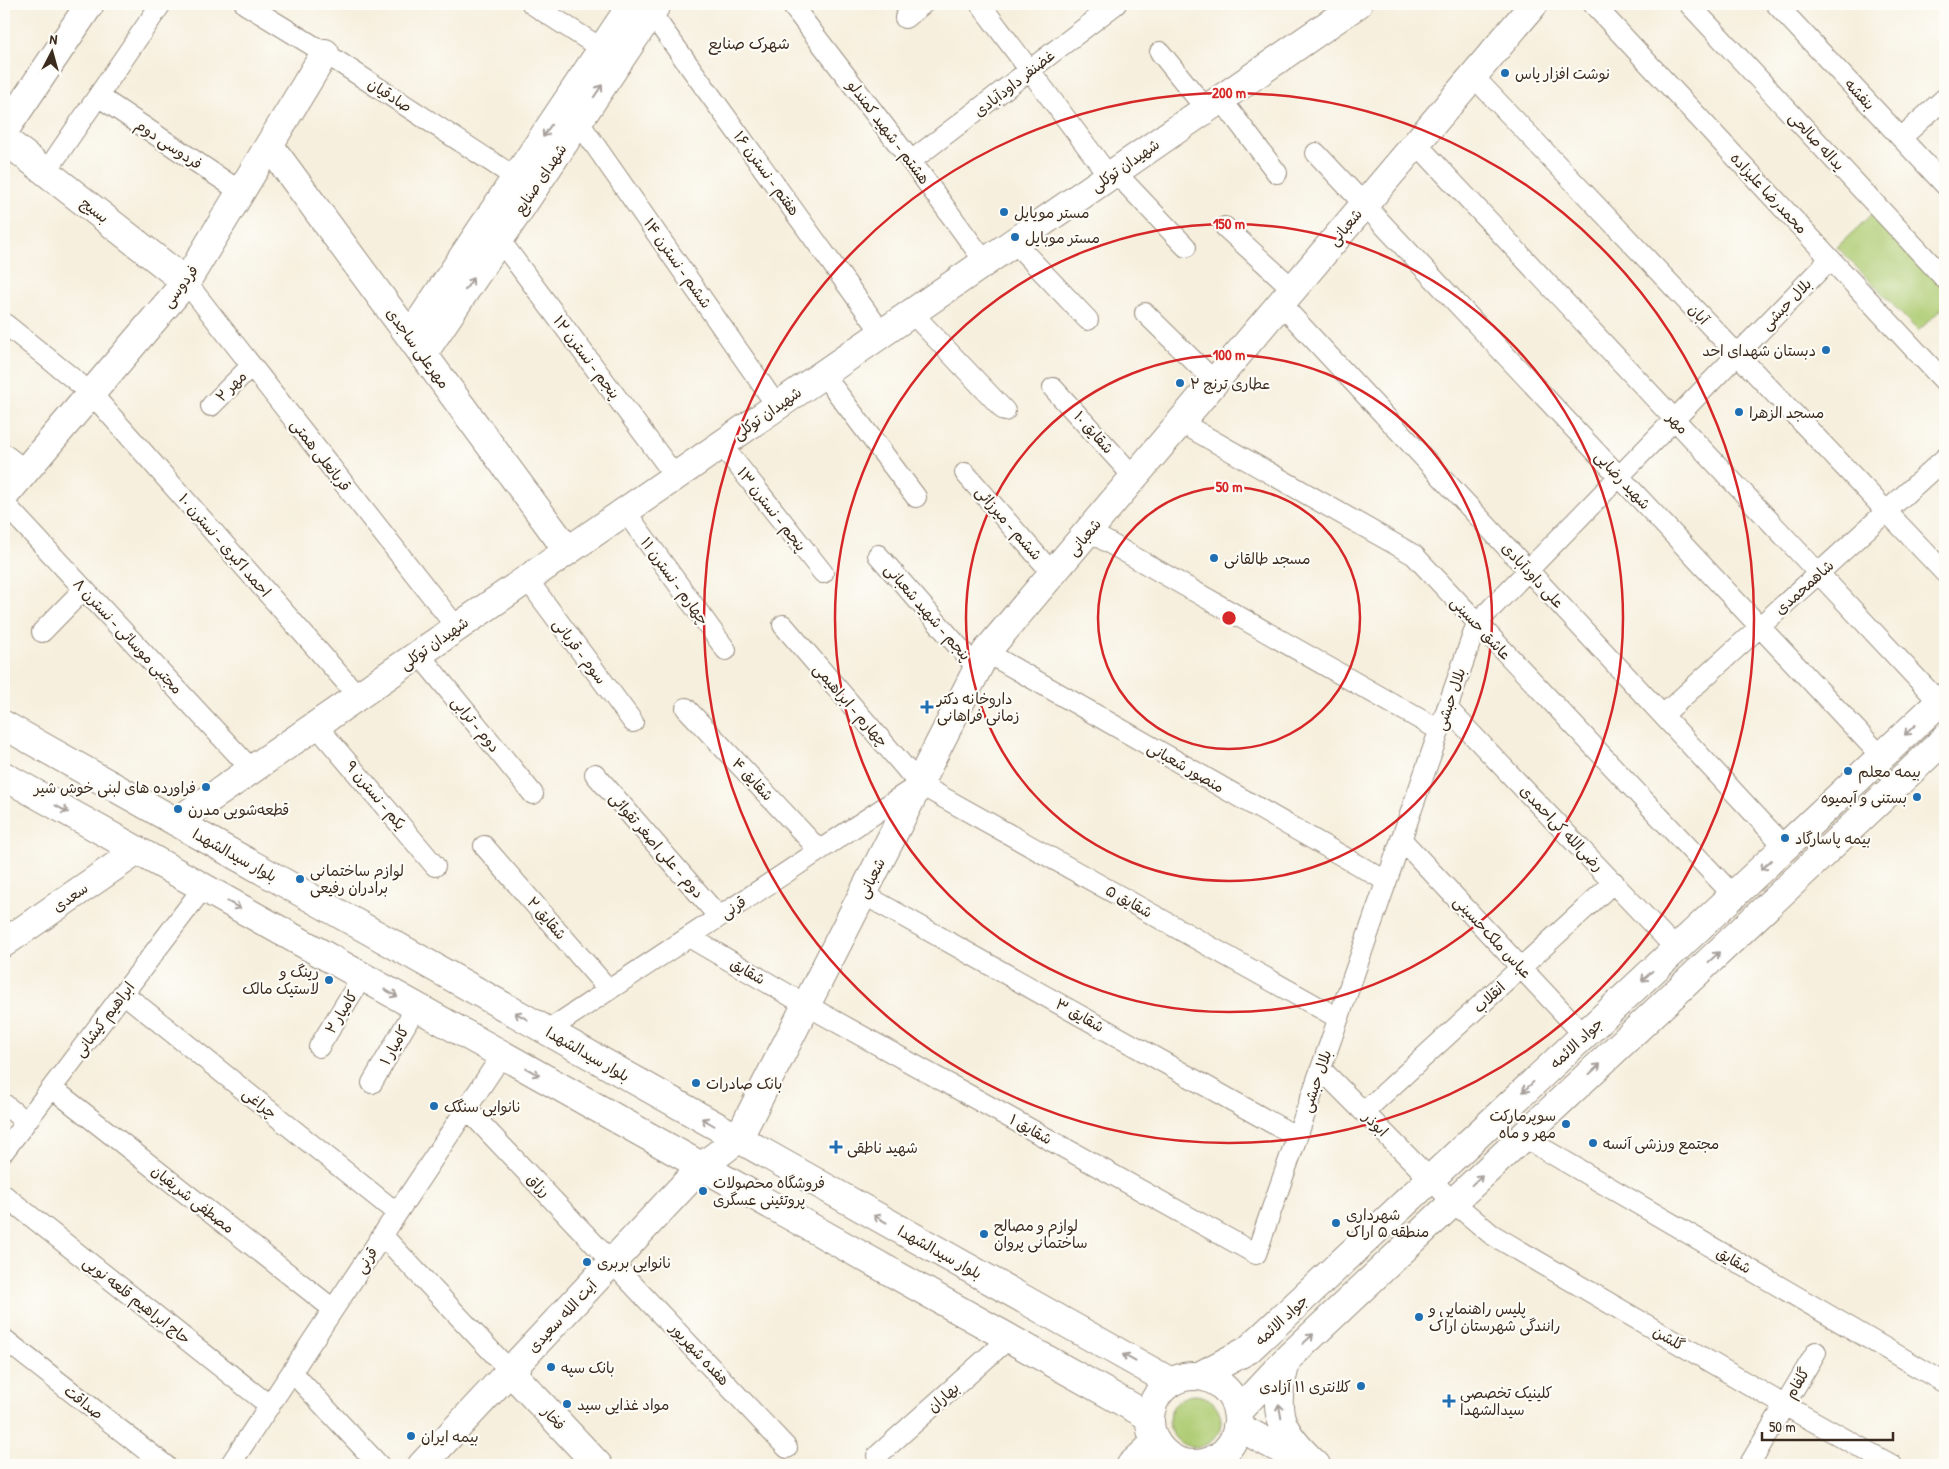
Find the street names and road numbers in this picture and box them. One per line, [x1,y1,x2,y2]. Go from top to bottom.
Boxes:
street label: غضنفر داودآبادی [969,45,1059,121]
street label: صادقیان [364,73,416,117]
street label: بنفشه [1840,74,1880,114]
street label: هشتم - شهید کمندلو [841,75,935,190]
street label: یداله صالحی [1784,107,1850,175]
street label: فردوسی دوم [130,114,207,176]
street label: هفتم - نسترن ۱۶ [727,126,805,221]
street label: شهیدان توکلی [1086,134,1164,196]
street label: شهدای صنایع [509,140,572,219]
street label: محمدرضا علیزاده [1726,148,1812,238]
street label: بسیج [77,192,113,228]
street label: شعبانی [1323,204,1367,250]
street label: ششم - نسترن ۱۴ [637,214,717,313]
street label: فردوسی [157,260,203,312]
street label: بلال حبشی [1756,273,1816,335]
street label: آبان [1684,299,1715,330]
street label: مهرعلی ساجدی [381,303,455,393]
street label: پنجم - نسترن ۱۲ [547,311,625,404]
street label: مهر ۲ [211,366,251,406]
street label: شهیدان توکلی [728,382,806,444]
street label: شقایق ۱۰ [1069,406,1119,458]
street label: مهر [1661,406,1693,439]
street label: قربانعلی همتی [286,414,356,496]
street label: شهید رضایی [1590,446,1656,514]
street label: پنجم - نسترن ۱۳ [731,463,812,557]
street label: ششم - میرزائی [969,481,1047,566]
street label: احمد اکبری - نسترن ۱۰ [174,489,276,601]
street label: شعبانی [1062,514,1106,560]
street label: چهارم - نسترن ۱۱ [635,533,714,630]
street label: علی داودآبادی [1497,537,1569,613]
street label: شاهمحمدی [1770,555,1838,619]
street label: پنجم - شهید شعبانی [879,559,976,666]
street label: مجتبی موسائی - نسترن ۸ [69,573,187,699]
street label: عاشق حسینی [1446,592,1516,664]
street label: شهیدان توکلی [395,612,473,674]
street label: سوم - قربانی [547,614,612,689]
street label: چهارم - ابراهیمی [808,659,893,752]
street label: بلال حبشی [1430,665,1470,733]
street label: دوم - ترابی [445,692,505,758]
street label: منصور شعبانی [1144,737,1228,797]
street label: شقایق ۴ [728,753,778,805]
street label: یکم - نسترن ۹ [339,756,411,835]
street label: رضی‌الله کی‌احمدی [1515,780,1609,876]
street label: دوم - علی اصغر تقوائی [604,787,709,904]
street label: بلوار سیدالشهدا [189,823,281,887]
street label: شعبانی [852,854,890,902]
street label: سعدی [48,877,92,917]
street label: شقایق ۵ [1102,880,1156,922]
street label: قرنی [716,891,750,923]
street label: عباس ملک‌حسینی [1449,891,1537,983]
street label: شقایق ۲ [522,892,572,944]
street label: شقایق [727,953,769,989]
street label: ابراهیم کیشانی [69,977,141,1062]
street label: انقلاب [1468,977,1510,1017]
street label: کامیار ۲ [320,986,362,1038]
street label: شقایق ۳ [1052,993,1108,1037]
street label: جواد الائمه [1544,1013,1608,1073]
street label: کامیار ۱ [374,1021,414,1069]
street label: بلوار سیدالشهدا [542,1022,634,1086]
street label: بلال حبشی [1296,1047,1336,1115]
street label: چراغی [238,1083,282,1123]
street label: ابوذر [1358,1106,1393,1141]
street label: شقایق ۱ [1006,1109,1056,1149]
street label: مصطفی شریفیان [147,1160,239,1238]
street label: رزاق [522,1168,556,1202]
street label: بلوار سیدالشهدا [894,1220,986,1284]
street label: شقایق [1713,1242,1755,1278]
street label: قرنی [350,1243,382,1277]
street label: حاج ابراهیم قلعه نویی [78,1251,195,1350]
street label: آیت الله سعیدی [523,1274,602,1357]
street label: جواد الائمه [1249,1290,1313,1350]
street label: هفده شهریور [665,1317,734,1390]
street label: گلشن [1649,1321,1689,1355]
street label: گلفام [1780,1364,1815,1403]
street label: بهاران [923,1377,963,1417]
street label: صداقت [60,1380,108,1424]
street label: فخار [537,1401,571,1435]

